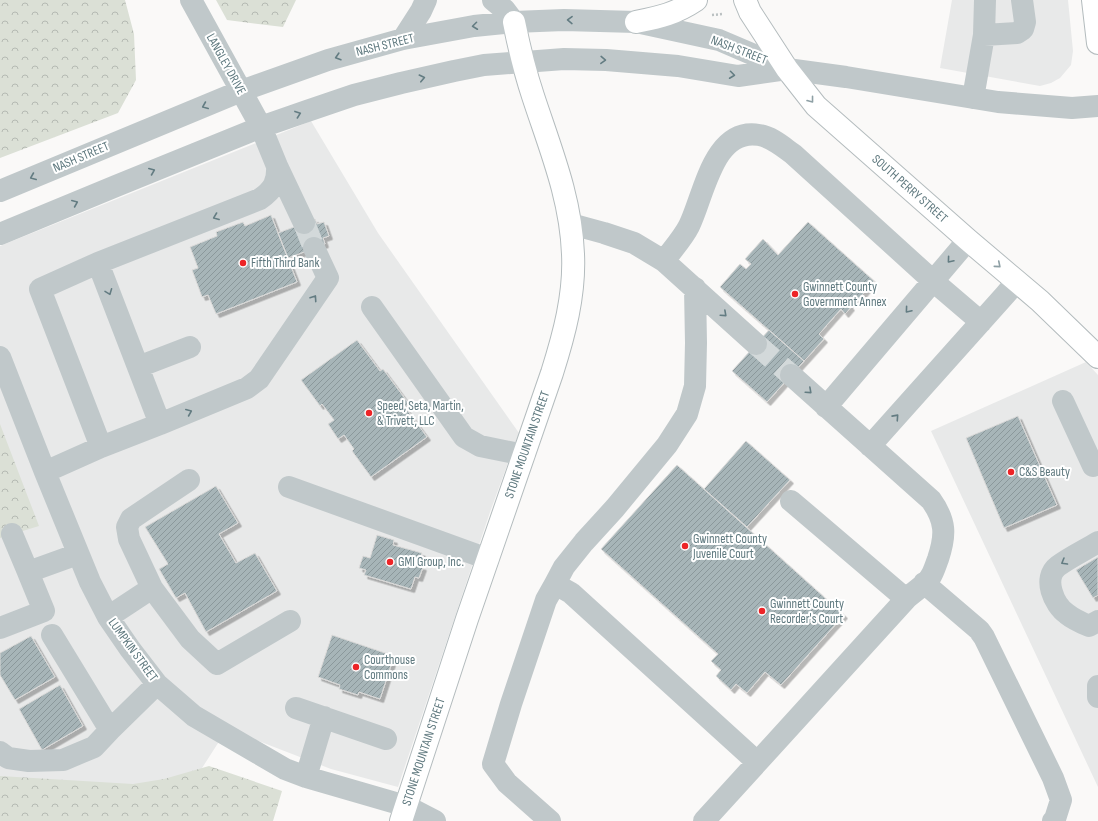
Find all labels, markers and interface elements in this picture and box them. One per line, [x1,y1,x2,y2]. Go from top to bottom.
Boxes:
one-way arrow [567,16,573,25]
one-way arrow [472,22,478,31]
street label: NASH STREET [354,30,416,60]
street label: LANGLEY DRIVE [203,31,249,97]
street label: NASH STREET [709,32,769,68]
one-way arrow [335,52,342,61]
one-way arrow [600,56,606,64]
one-way arrow [729,70,735,79]
one-way arrow [419,74,426,82]
one-way arrow [806,95,813,102]
one-way arrow [201,101,208,109]
one-way arrow [294,110,301,119]
street label: NASH STREET [51,138,111,176]
street label: SOUTH PERRY STREET [869,151,951,226]
one-way arrow [148,168,156,176]
one-way arrow [30,172,37,180]
one-way arrow [70,200,78,208]
one-way arrow [213,212,221,220]
place label: Fifth Third Bank [251,255,319,271]
one-way arrow [948,256,955,263]
marker: Fifth Third Bank [238,258,248,268]
one-way arrow [993,260,1000,267]
place label: Gwinnett County Government Annex [803,279,887,310]
one-way arrow [105,289,113,296]
marker: Gwinnett County Government Annex [790,289,800,299]
one-way arrow [309,296,316,303]
one-way arrow [905,306,912,313]
one-way arrow [719,309,726,316]
one-way arrow [804,386,811,393]
street label: STONE MOUNTAIN STREET [501,389,553,501]
place label: Speed, Seta, Martin, & Trivett, LLC [377,398,464,429]
marker: Speed, Seta, Martin, & Trivett, LLC [364,408,374,418]
one-way arrow [185,409,192,417]
one-way arrow [891,414,899,422]
place label: C&S Beauty [1019,464,1070,480]
marker: C&S Beauty [1006,467,1016,477]
place label: Gwinnett County Juvenile Court [692,531,767,562]
marker: Gwinnett County Juvenile Court [680,541,690,551]
place label: GMI Group, Inc. [398,554,464,570]
marker: GMI Group, Inc. [385,557,395,567]
one-way arrow [1061,557,1068,565]
place label: Gwinnett County Recorder's Court [770,596,844,627]
marker: Gwinnett County Recorder's Court [757,606,767,616]
street label: LUMPKIN STREET [105,615,161,685]
place label: Courthouse Commons [364,652,415,683]
marker: Courthouse Commons [351,662,361,672]
street label: STONE MOUNTAIN STREET [399,696,449,808]

